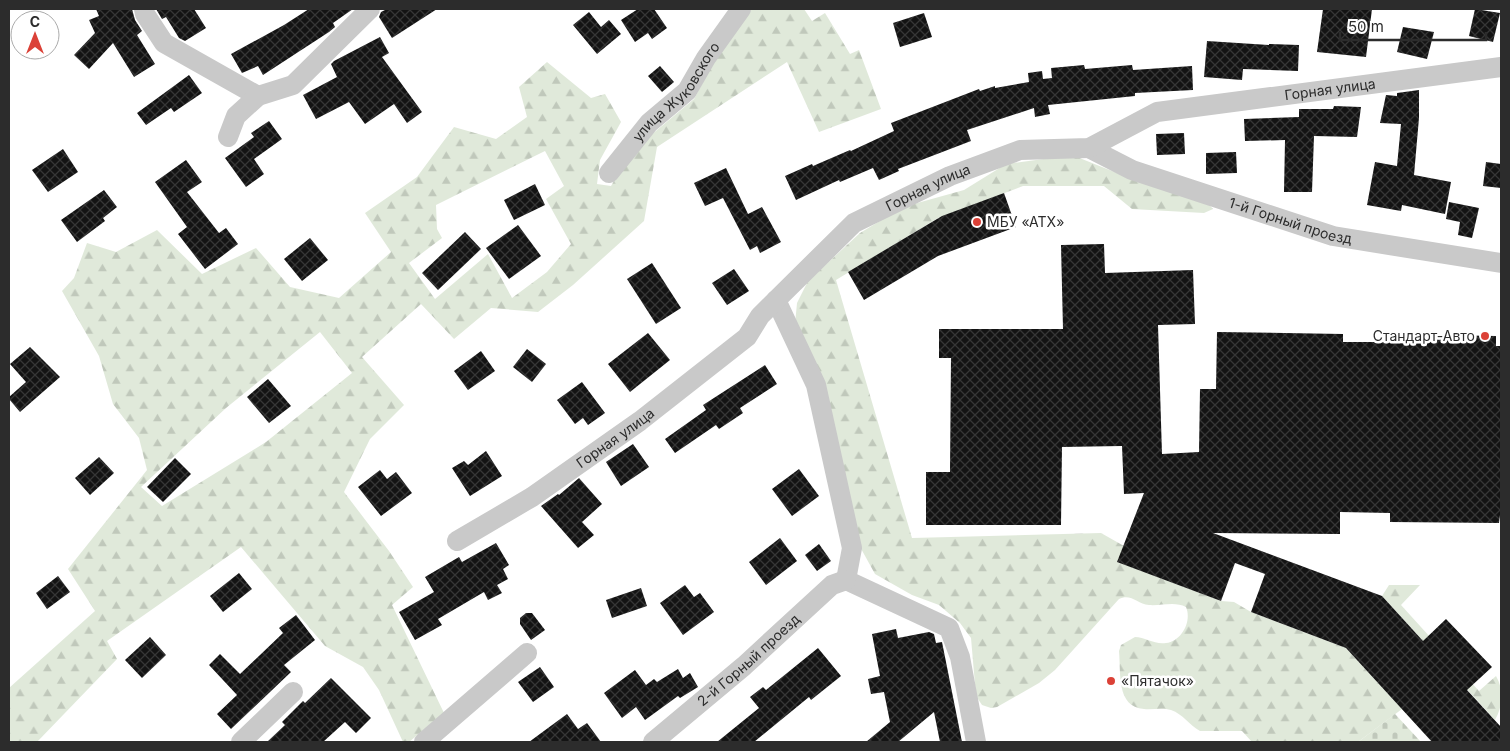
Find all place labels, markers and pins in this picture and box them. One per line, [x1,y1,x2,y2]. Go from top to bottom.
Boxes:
place label: МБУ «АТХ» [987,213,1064,230]
marker: МБУ «АТХ» [971,216,983,228]
place label: Стандарт-Авто [1373,327,1475,344]
marker: Стандарт-Авто [1479,330,1491,342]
place label: «Пятачок» [1121,672,1194,689]
marker: «Пятачок» [1105,675,1117,687]

